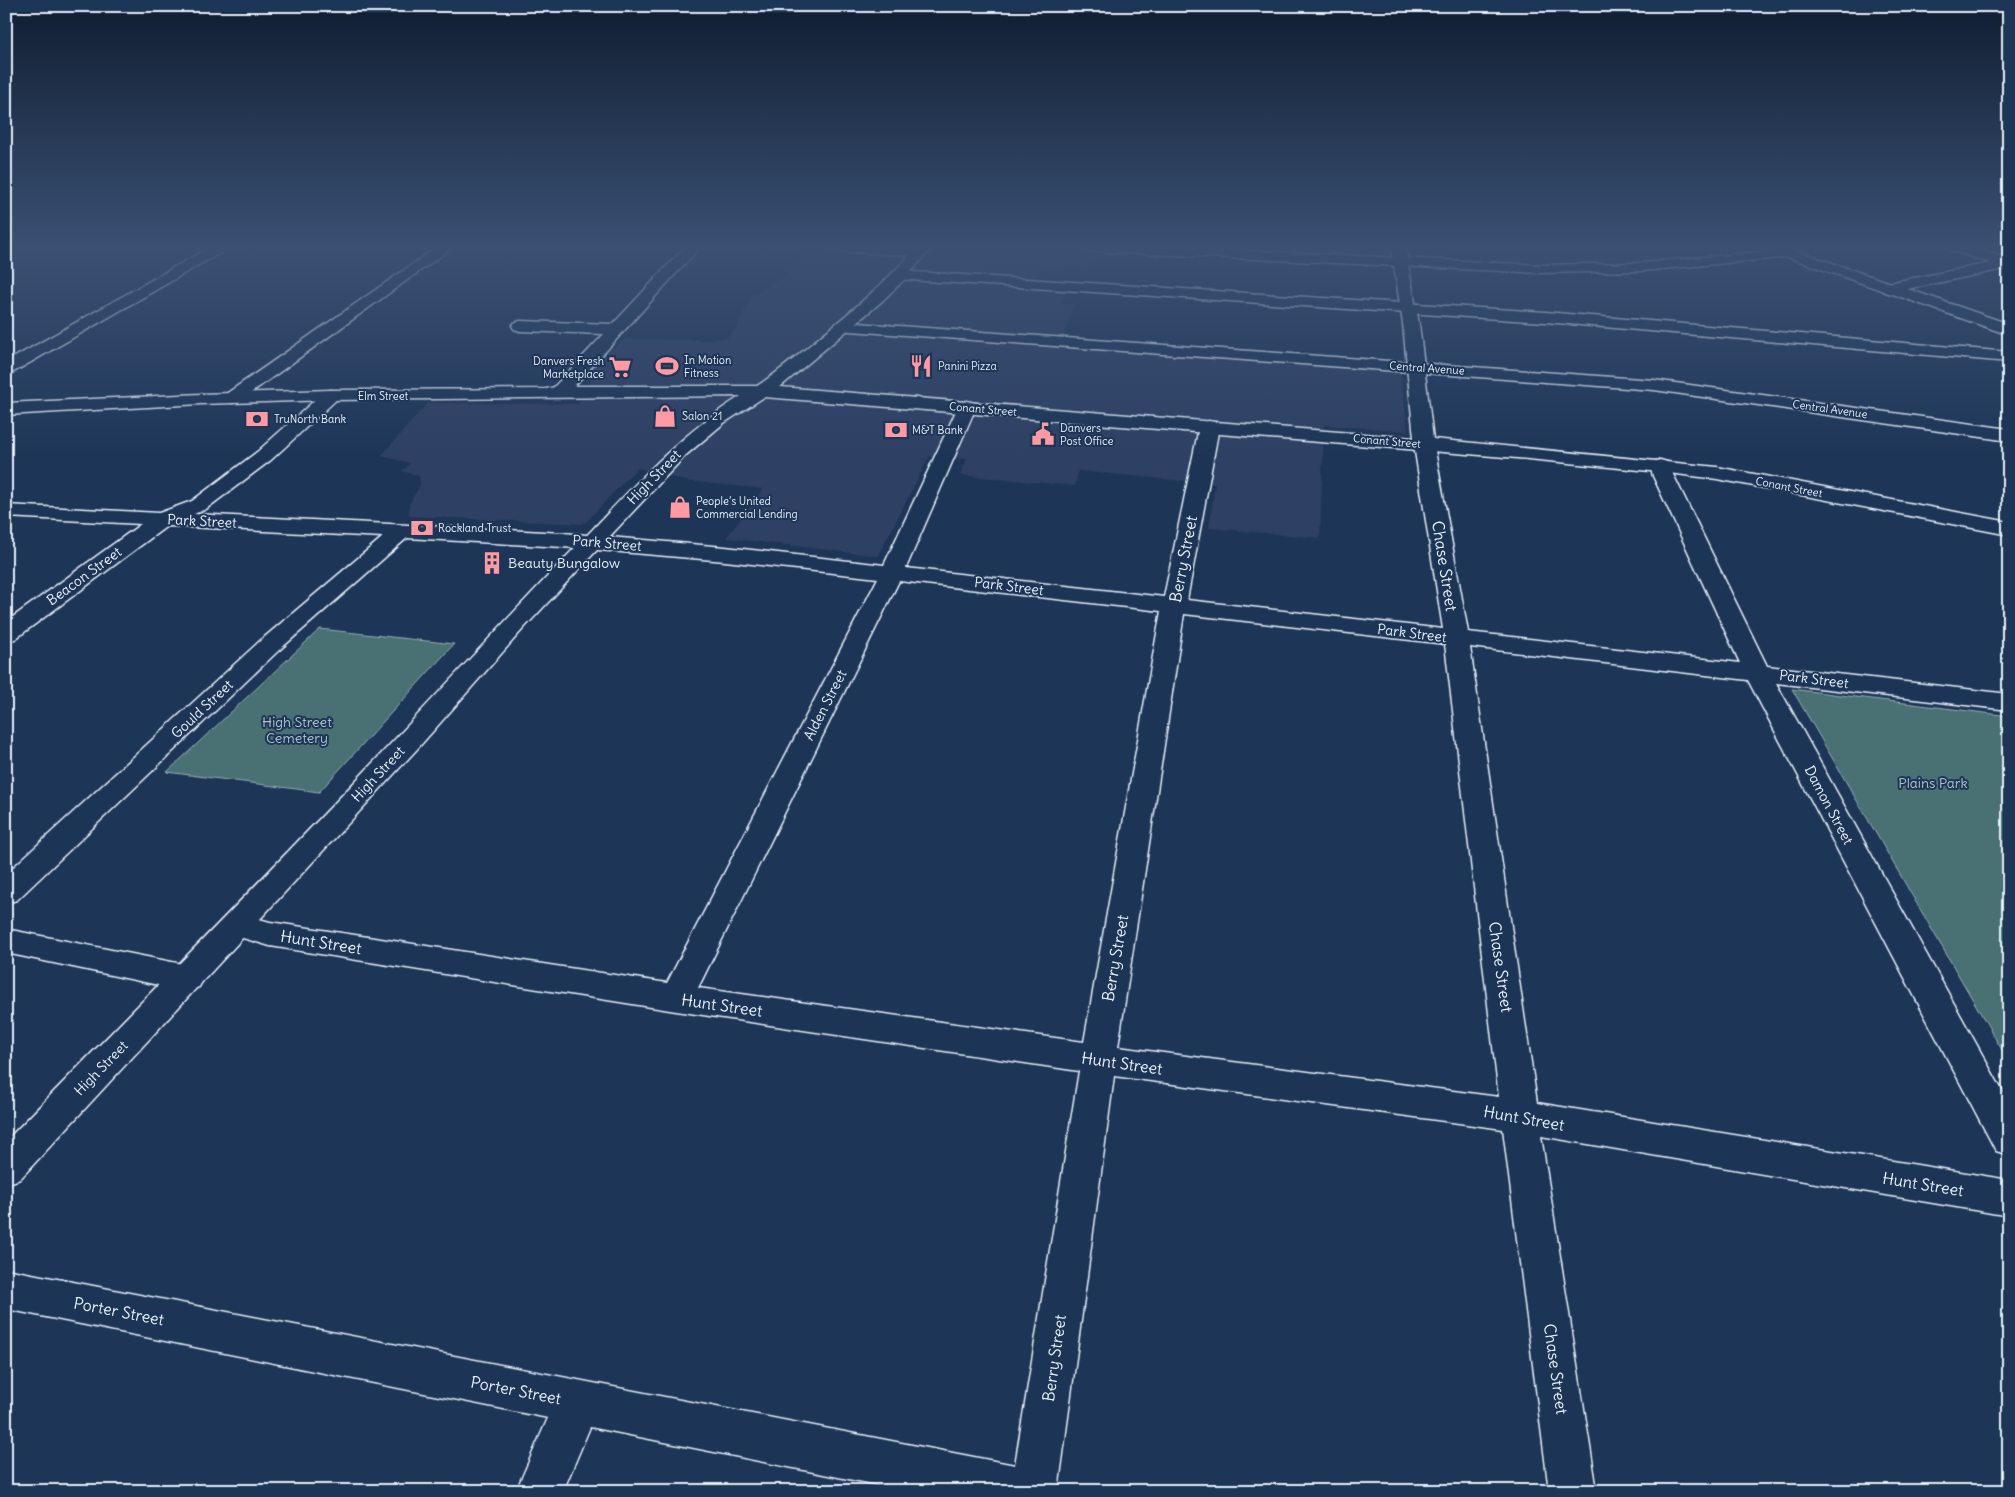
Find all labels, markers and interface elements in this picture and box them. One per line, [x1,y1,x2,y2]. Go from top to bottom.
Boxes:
sports icon: In Motion Fitness [654,353,680,379]
place label: In Motion Fitness [684,353,731,380]
restaurant icon: Panini Pizza [908,353,934,379]
place label: Danvers Fresh Marketplace [533,354,604,381]
supermarket icon: Danvers Fresh Marketplace [607,354,633,380]
street label: Central Avenue [1389,358,1465,378]
place label: Panini Pizza [938,359,997,373]
street label: Elm Street [358,389,409,403]
street label: Central Avenue [1792,397,1868,421]
street label: Conant Street [949,399,1018,419]
shop icon: Salon 21 [652,403,678,429]
bank icon: TruNorth Bank [244,406,270,432]
place label: Salon 21 [682,409,722,423]
place label: TruNorth Bank [274,412,347,426]
bank icon: M&T Bank [883,417,909,443]
public building icon: Danvers Post Office [1030,421,1056,447]
place label: Danvers Post Office [1060,421,1113,448]
place label: M&T Bank [912,423,963,437]
street label: Conant Street [1353,431,1422,451]
street label: High Street [623,445,685,508]
street label: Conant Street [1754,474,1824,500]
shop icon: People’s United Commercial Lending [667,494,693,520]
place label: People’s United Commercial Lending [696,494,798,521]
street label: Park Street [167,510,238,532]
street label: Berry Street [1165,513,1201,604]
bank icon: Rockland Trust [409,515,435,541]
street label: Chase Street [1428,519,1462,613]
place label: Rockland Trust [438,521,511,535]
street label: Park Street [572,531,643,555]
street label: Beacon Street [43,543,125,609]
building icon: Beauty Bungalow [479,550,505,576]
place label: Beauty Bungalow [508,554,620,572]
street label: Park Street [973,573,1045,599]
street label: Park Street [1376,620,1448,646]
street label: Park Street [1778,666,1850,692]
street label: Alden Street [800,667,851,743]
street label: Gould Street [167,676,237,742]
park label: High Street Cemetery [262,713,332,747]
street label: High Street [348,742,409,806]
street label: Damon Street [1801,762,1857,848]
park label: Plains Park [1898,774,1968,792]
street label: Berry Street [1098,912,1133,1003]
street label: Chase Street [1485,920,1517,1014]
street label: Hunt Street [279,926,364,958]
street label: Hunt Street [680,989,765,1021]
street label: High Street [70,1036,132,1099]
street label: Hunt Street [1080,1047,1165,1079]
street label: Hunt Street [1482,1101,1567,1135]
street label: Hunt Street [1881,1168,1966,1200]
street label: Porter Street [72,1292,166,1330]
street label: Berry Street [1038,1313,1070,1403]
street label: Chase Street [1540,1322,1572,1416]
street label: Porter Street [469,1371,563,1409]

